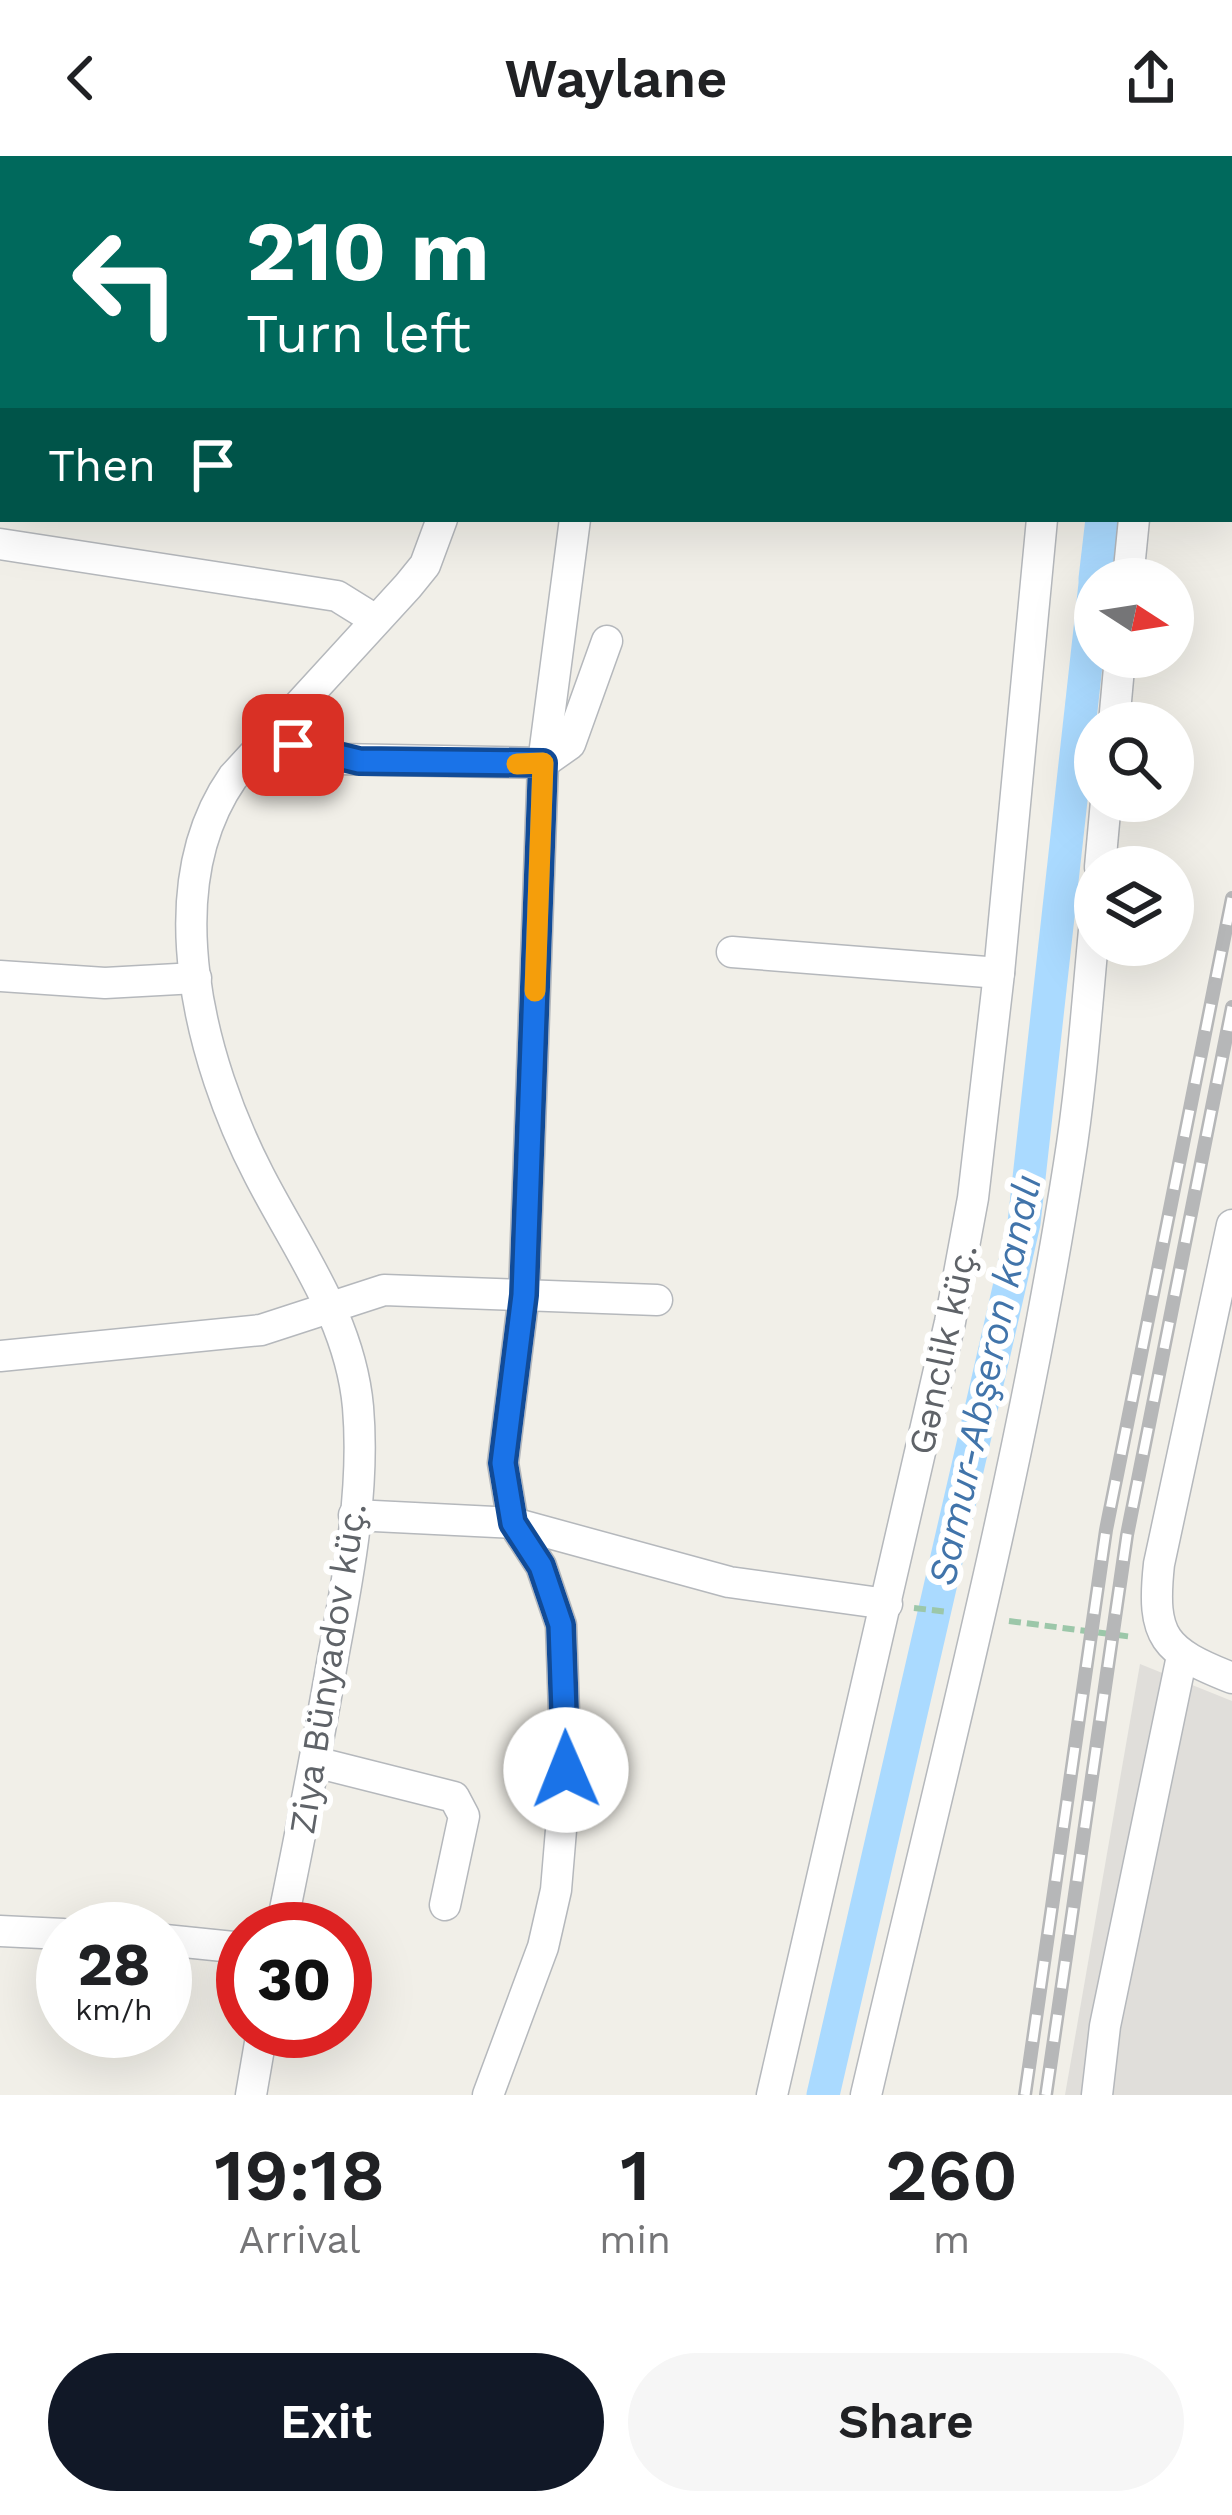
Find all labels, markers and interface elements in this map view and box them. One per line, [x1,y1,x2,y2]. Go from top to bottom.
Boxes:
icon: back [48,45,114,111]
icon: share [1118,45,1184,111]
text: Waylane [505,47,727,110]
text: 210 m [246,202,489,300]
icon: left [48,204,204,360]
text: Turn left [246,302,471,365]
icon: arrive [180,432,246,498]
text: Then [48,439,156,492]
north arrow [1074,558,1194,678]
map controls [1074,558,1194,966]
pin [242,694,344,796]
button: search [1074,702,1194,822]
icon: arrive [260,712,326,778]
button: layers [1074,846,1194,966]
water label: Samur-Abşeron kanalı [919,1171,1050,1590]
street label: Gənclik küç. [900,1240,986,1458]
street label: Ziya Bünyadov küç. [281,1500,375,1837]
position arrow [503,1707,629,1833]
speed limit sign: 30 [216,1902,372,2058]
text: 28 [77,1929,151,2000]
text: km/h [75,1992,153,2027]
text: 19:18 [214,2133,385,2217]
text: 1 [620,2133,650,2217]
text: 260 [885,2133,1018,2217]
text: Arrival [239,2217,361,2262]
text: min [599,2217,671,2262]
text: m [933,2217,970,2262]
button: Exit [48,2353,604,2491]
button: Share [628,2353,1184,2491]

